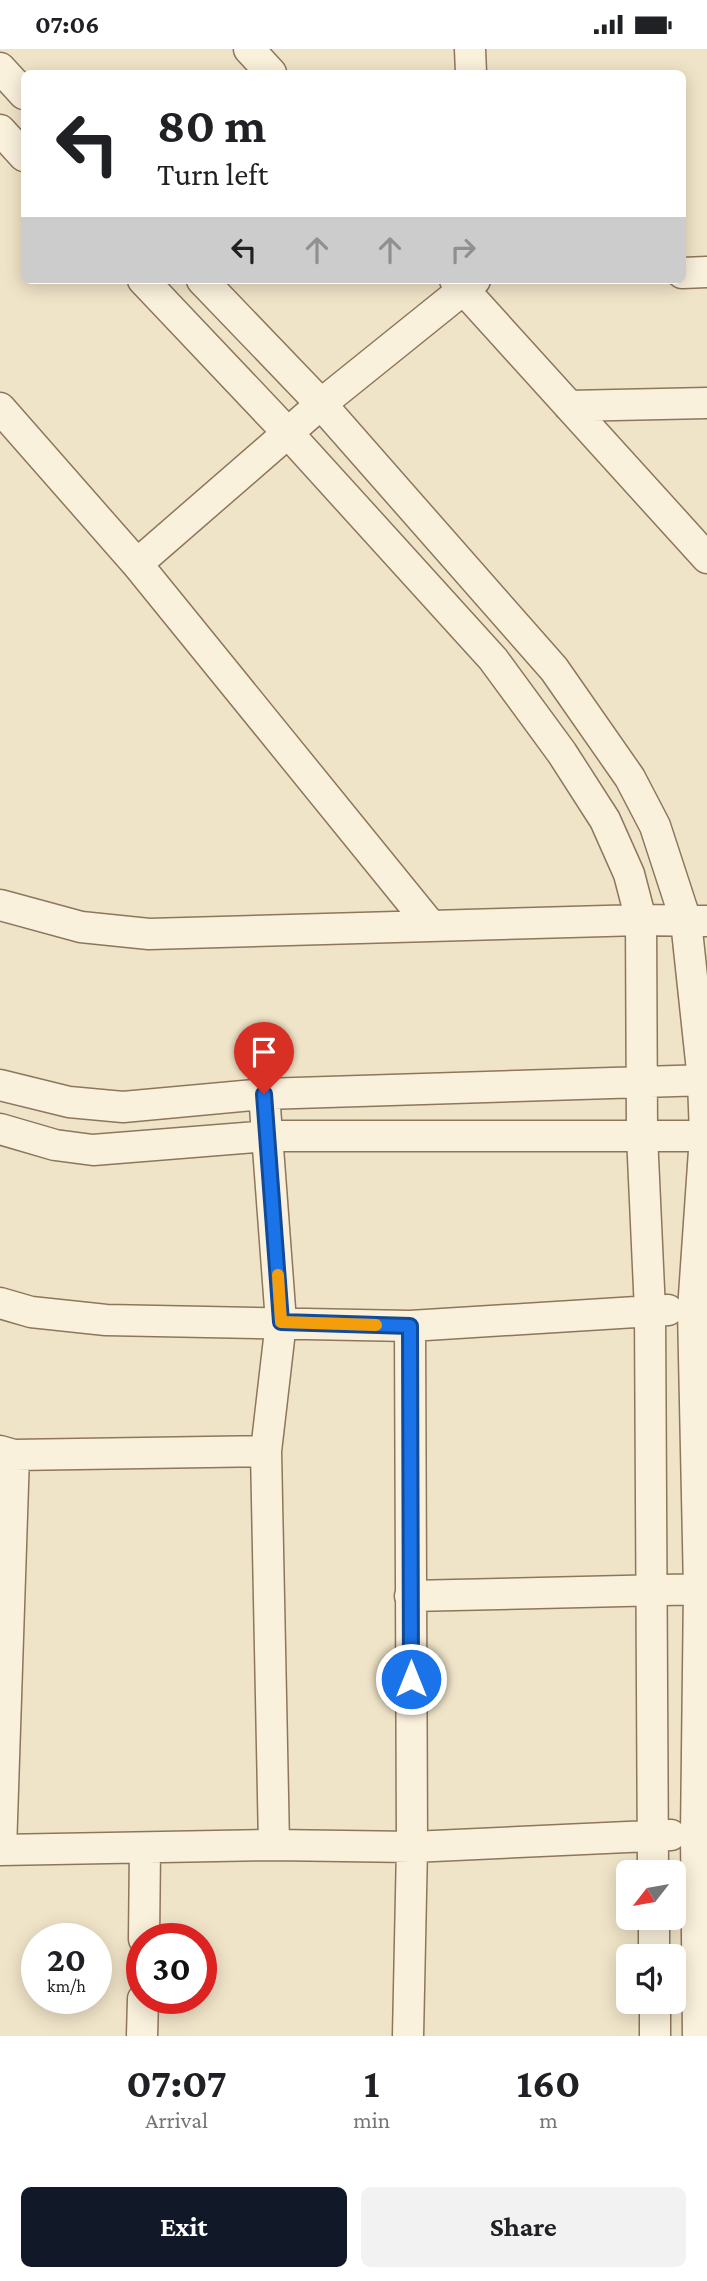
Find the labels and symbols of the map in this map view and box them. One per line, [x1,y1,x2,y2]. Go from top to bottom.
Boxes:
pin [234,1022,294,1094]
position arrow [374,1642,448,1716]
north arrow [616,1860,686,1930]
speed limit sign: 30 [126,1923,217,2014]

